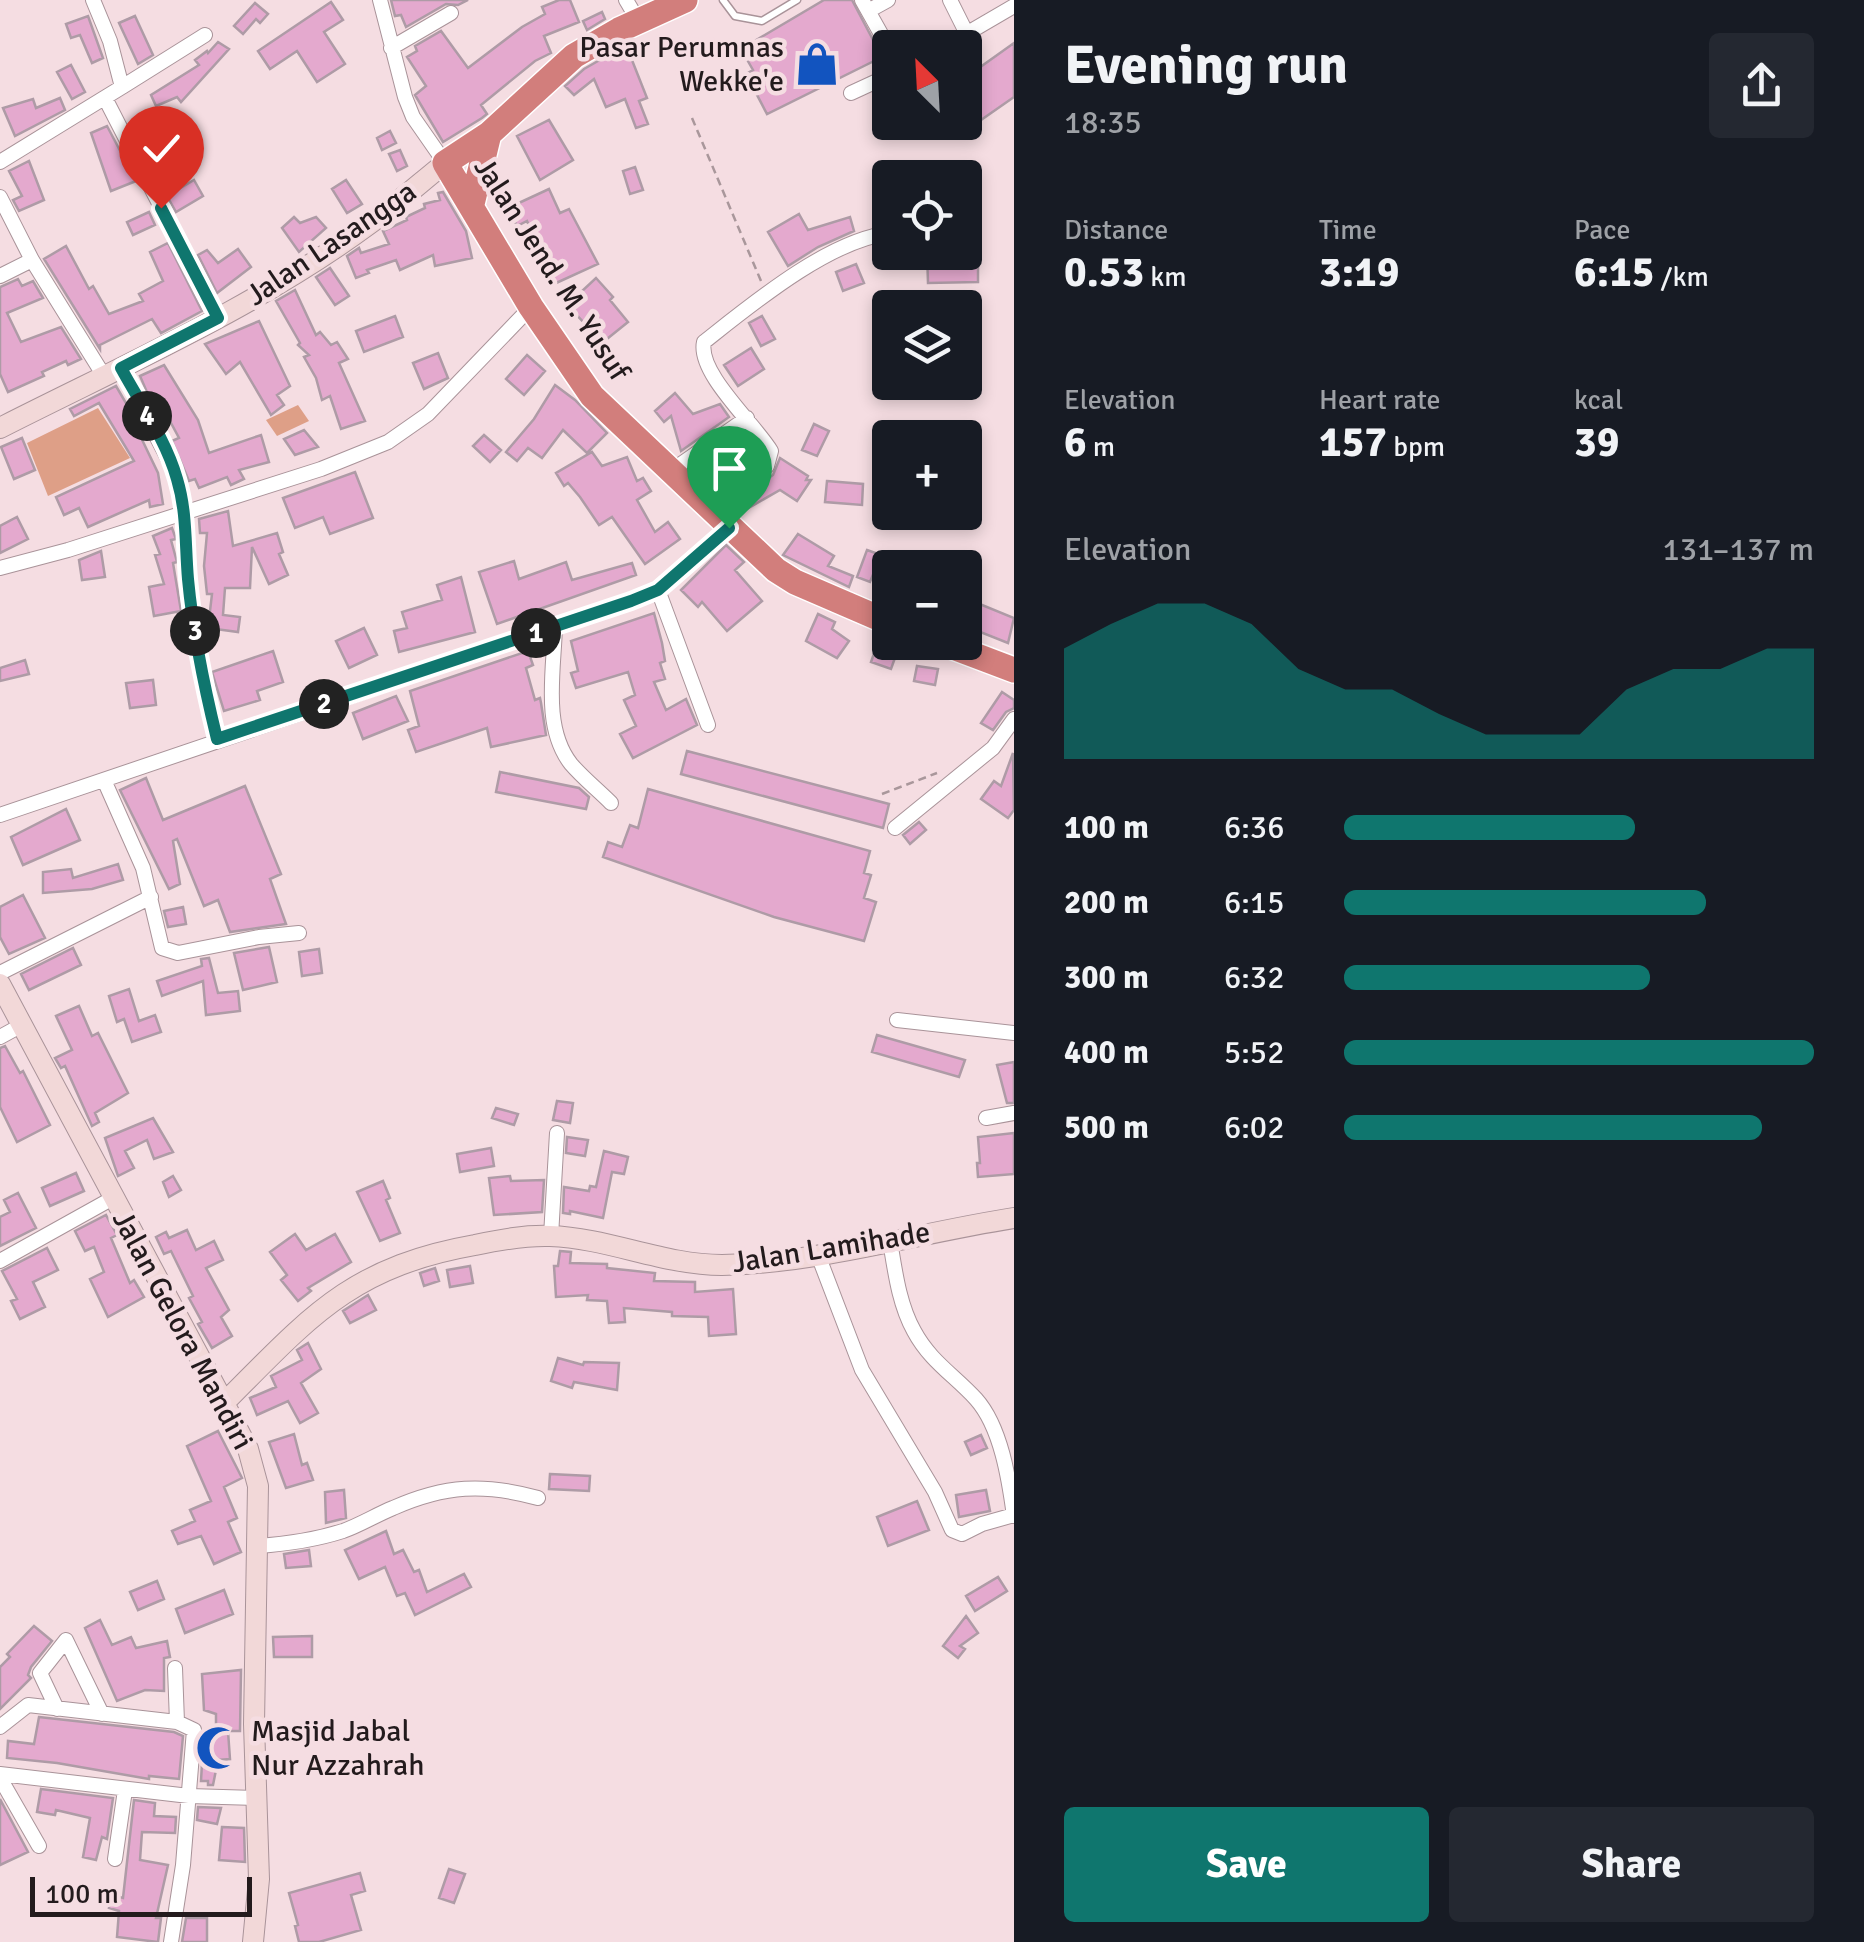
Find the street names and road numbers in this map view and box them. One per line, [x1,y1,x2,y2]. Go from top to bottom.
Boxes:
street label: Jalan Jend. M. Yusuf [466,151,639,389]
street label: Jalan Lasangga [239,173,423,314]
street label: Jalan Gelora Mandiri [104,1204,261,1456]
street label: Jalan Lamihade [729,1214,933,1281]

